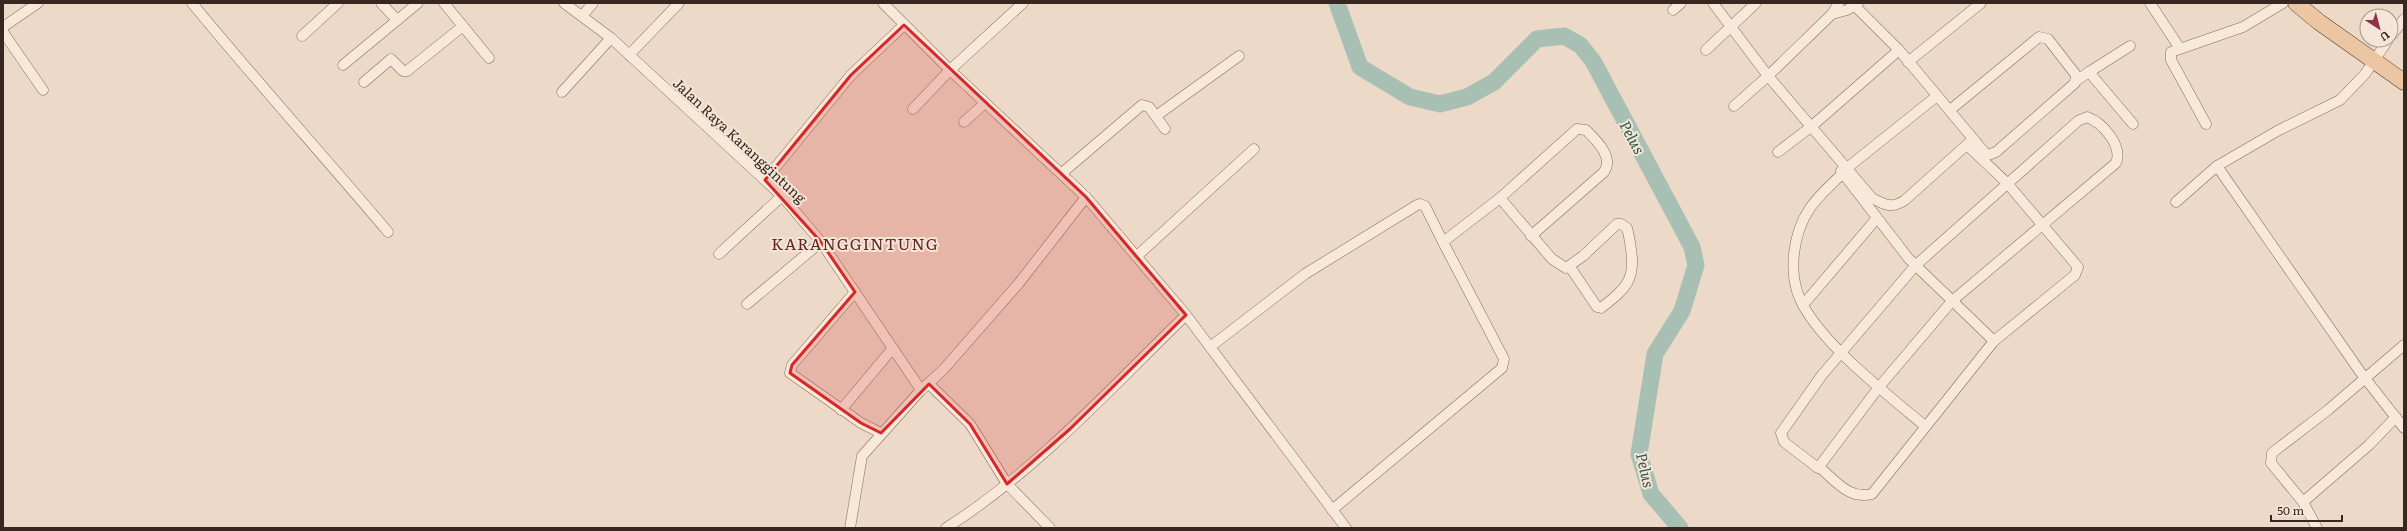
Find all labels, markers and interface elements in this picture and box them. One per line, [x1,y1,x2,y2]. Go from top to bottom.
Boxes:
north arrow [2359,8,2399,48]
text: U [2377,28,2394,46]
street label: Jalan Raya Karanggintung [669,73,811,207]
water label: Pelus [1615,116,1651,158]
district label: KARANGGINTUNG [771,231,939,255]
water label: Pelus [1631,450,1661,490]
scale bar [2271,497,2342,523]
text: 50 m [2277,501,2304,519]

